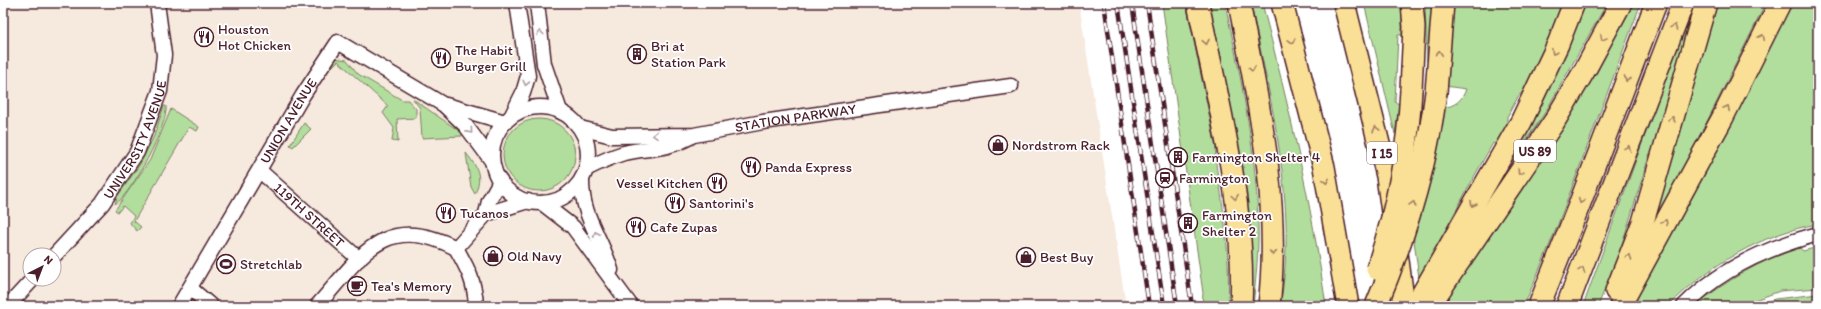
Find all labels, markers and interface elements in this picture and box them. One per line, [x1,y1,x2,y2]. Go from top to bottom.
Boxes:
place label: Houston Hot Chicken [218,21,291,54]
one-way arrow [1669,23,1677,30]
restaurant icon: Houston Hot Chicken [193,26,215,48]
one-way arrow [535,30,544,36]
one-way arrow [1600,33,1607,41]
one-way arrow [1758,34,1765,42]
place label: Bri at Station Park [651,38,726,71]
one-way arrow [1287,38,1295,44]
one-way arrow [1201,39,1209,45]
place label: The Habit Burger Grill [455,42,527,75]
building icon: Bri at Station Park [626,43,648,65]
restaurant icon: The Habit Burger Grill [430,47,452,69]
one-way arrow [1551,48,1559,55]
one-way arrow [1435,50,1444,56]
one-way arrow [1247,66,1255,72]
street label: UNION AVENUE [256,75,320,167]
one-way arrow [1623,75,1632,82]
street label: UNIVERSITY AVENUE [99,79,170,202]
one-way arrow [523,80,531,86]
street label: STATION PARKWAY [734,100,857,136]
one-way arrow [1722,105,1730,112]
one-way arrow [1667,116,1676,123]
one-way arrow [466,126,473,134]
one-way arrow [1372,126,1381,133]
one-way arrow [652,131,658,139]
shop icon: Nordstrom Rack [987,134,1009,156]
place label: Nordstrom Rack [1012,137,1110,154]
road number: US 89 [1514,140,1556,162]
road number: I 15 [1367,142,1397,164]
one-way arrow [1623,145,1631,152]
building icon: Farmington Shelter 4 [1167,146,1189,168]
place label: Farmington Shelter 4 [1192,149,1321,166]
restaurant icon: Panda Express [740,156,762,178]
place label: Panda Express [765,159,852,176]
station icon: Farmington [1154,167,1176,189]
one-way arrow [1518,168,1525,175]
place label: Farmington [1179,170,1249,187]
restaurant icon: Vessel Kitchen [706,172,728,194]
place label: Vessel Kitchen [616,175,703,192]
one-way arrow [1321,178,1330,184]
street label: 119TH STREET [270,179,348,251]
restaurant icon: Santorini's [664,192,686,214]
one-way arrow [1230,194,1239,200]
place label: Santorini's [689,195,754,212]
one-way arrow [1578,197,1586,204]
one-way arrow [1408,200,1417,207]
one-way arrow [1471,200,1478,207]
restaurant icon: Tucanos [435,202,457,224]
place label: Tucanos [460,205,509,222]
place label: Farmington Shelter 2 [1202,207,1272,240]
building icon: Farmington Shelter 2 [1177,212,1199,234]
restaurant icon: Cafe Zupas [625,216,647,238]
place label: Cafe Zupas [650,219,718,236]
one-way arrow [1661,219,1668,227]
one-way arrow [593,231,601,238]
shop icon: Old Navy [482,245,504,267]
shop icon: Best Buy [1015,246,1037,268]
north arrow [22,247,62,287]
place label: Old Navy [507,248,562,265]
place label: Best Buy [1040,249,1094,266]
one-way arrow [1268,250,1277,256]
text: N [41,253,55,267]
sports icon: Stretchlab [215,253,237,275]
one-way arrow [1625,253,1633,260]
place label: Stretchlab [240,256,302,273]
one-way arrow [1577,266,1585,273]
cafe icon: Tea's Memory [346,275,368,297]
place label: Tea's Memory [371,278,452,295]

